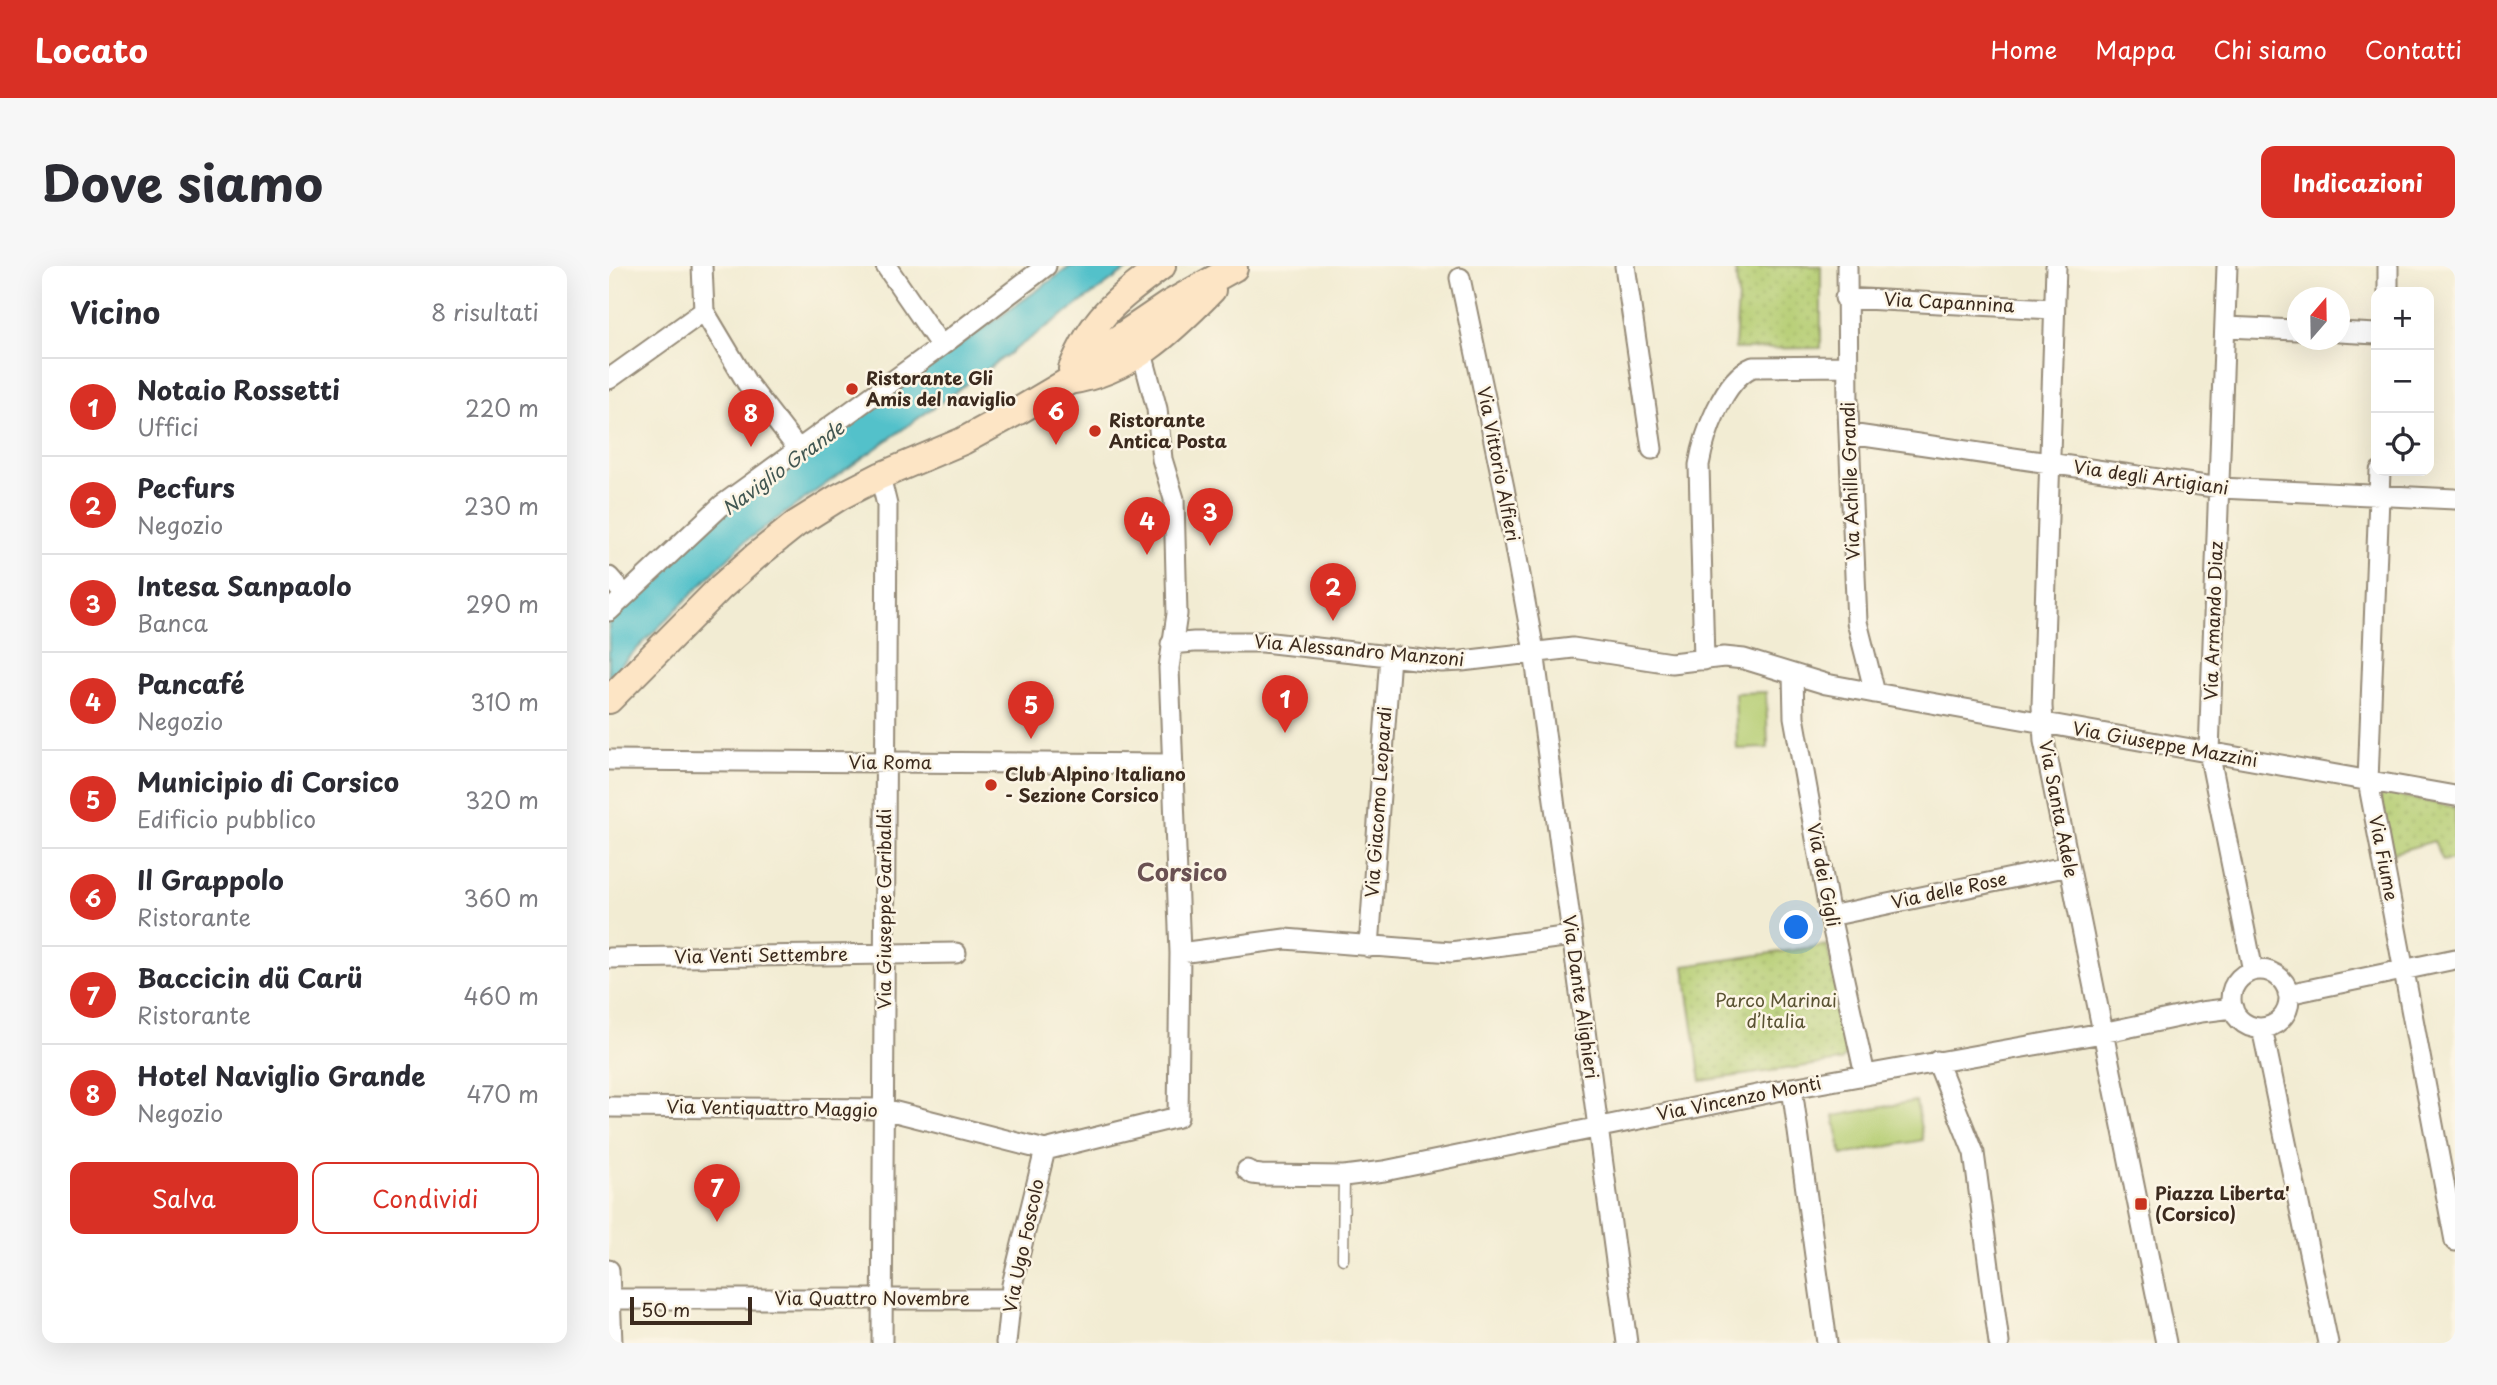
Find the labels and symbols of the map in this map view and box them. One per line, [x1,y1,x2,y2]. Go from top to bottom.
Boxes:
street label: Via Capannina [1883,285,2016,318]
north arrow [2287,287,2350,350]
place label: Ristorante Gli Amis del naviglio [866,364,1016,412]
marker: Ristorante Gli Amis del naviglio [844,381,860,397]
street label: Via Vittorio Alfieri [1471,384,1528,543]
pin: 6 [1033,387,1079,445]
pin: 8 [728,389,774,447]
street label: Via Achille Grandi [1833,401,1866,561]
place label: Ristorante Antica Posta [1109,406,1227,454]
water label: Naviglio Grande [715,413,850,521]
marker: Ristorante Antica Posta [1087,423,1103,439]
street label: Via degli Artigiani [2072,452,2231,501]
pin: 3 [1187,488,1233,546]
pin: 4 [1124,497,1170,555]
street label: Via Armando Diaz [2196,540,2229,701]
pin: 2 [1310,563,1356,621]
street label: Via Alessandro Manzoni [1253,627,1465,672]
pin: 1 [1262,675,1308,733]
pin: 5 [1008,681,1054,739]
street label: Via Giacomo Leopardi [1357,705,1398,899]
street label: Via Giuseppe Mazzini [2070,714,2260,773]
street label: Via Santa Adele [2033,738,2086,880]
street label: Via Roma [848,748,932,775]
place label: Club Alpino Italiano - Sezione Corsico [1005,760,1186,808]
marker: Club Alpino Italiano - Sezione Corsico [983,777,999,793]
street label: Via Giuseppe Garibaldi [870,809,897,1009]
street label: Via Fiume [2363,813,2406,903]
street label: Via dei Gigli [1801,821,1848,929]
district label: Corsico [1137,853,1227,889]
street label: Via delle Rose [1888,864,2009,915]
your location [1779,910,1813,944]
street label: Via Dante Alighieri [1557,913,1606,1081]
street label: Via Venti Settembre [674,939,848,970]
park label: Parco Marinai d’Italia [1715,986,1837,1034]
street label: Via Vincenzo Monti [1654,1068,1823,1127]
street label: Via Ventiquattro Maggio [666,1092,878,1123]
pin: 7 [694,1164,740,1222]
street label: Via Ugo Foscolo [995,1176,1050,1315]
place label: Piazza Liberta' (Corsico) [2155,1179,2290,1227]
marker: Piazza Liberta' (Corsico) [2133,1196,2149,1212]
street label: Via Quattro Novembre [774,1284,970,1311]
scale bar [630,1294,753,1326]

